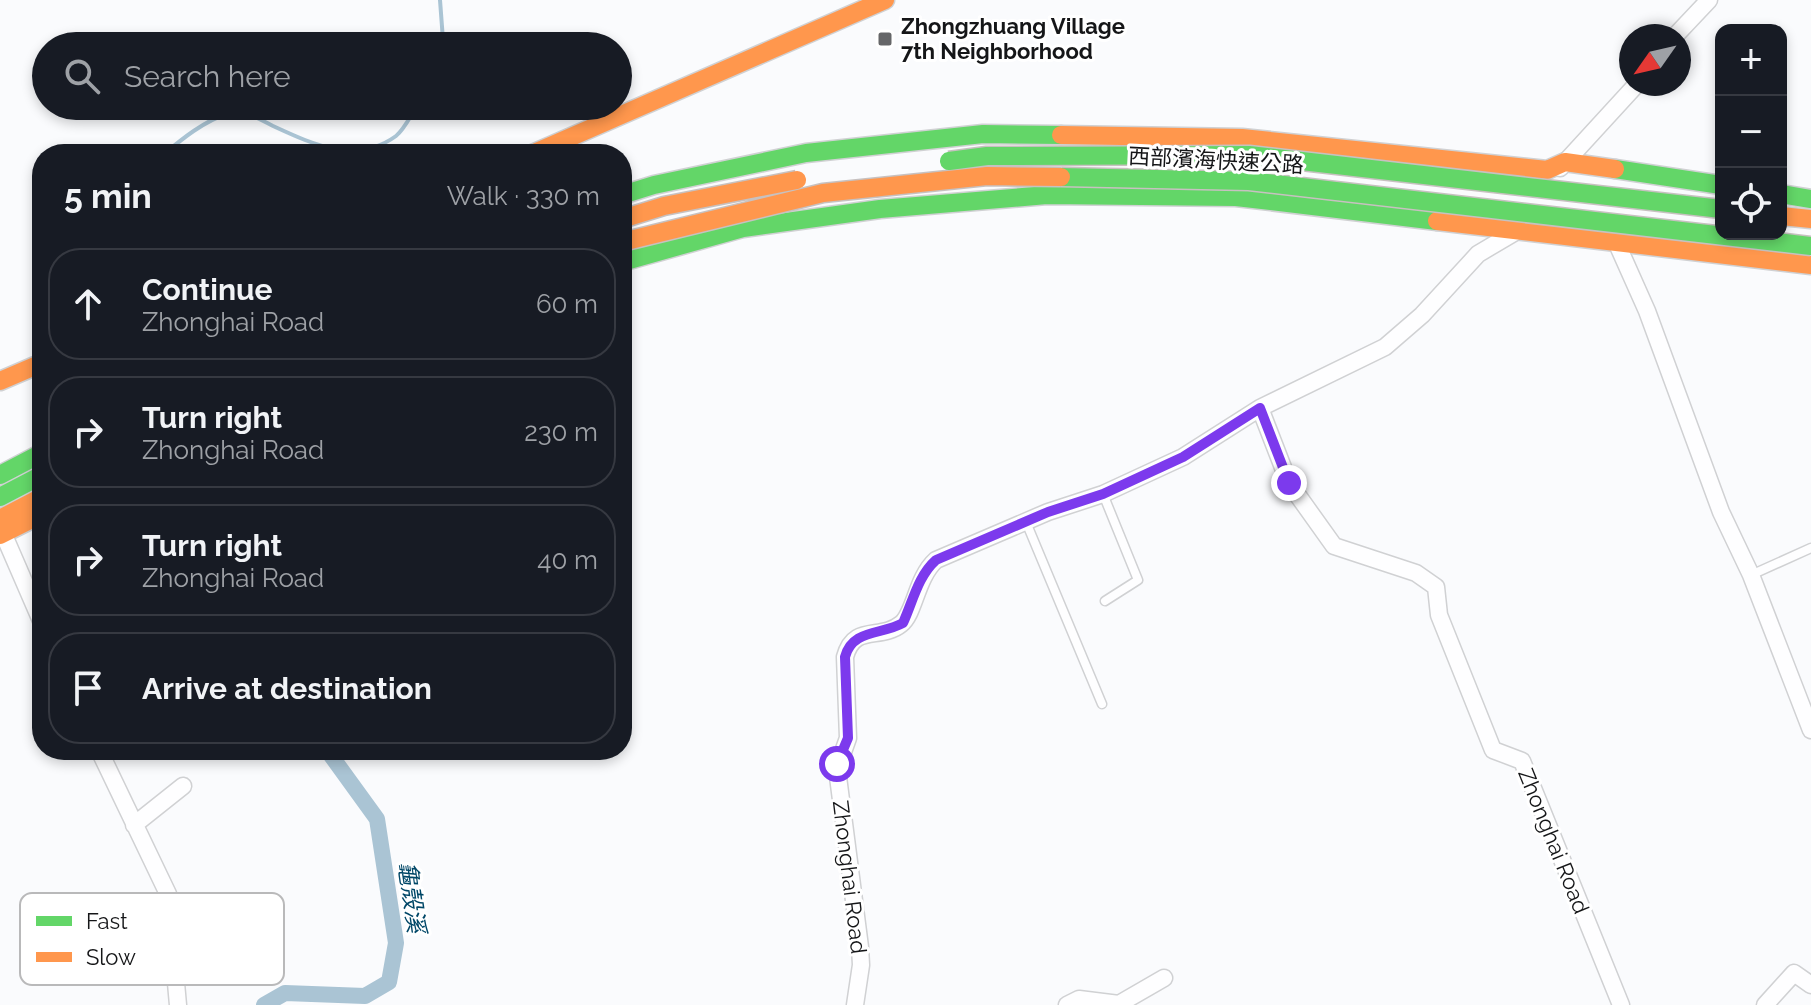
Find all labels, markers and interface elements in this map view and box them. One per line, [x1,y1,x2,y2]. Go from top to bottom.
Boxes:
place label: Zhongzhuang Village 7th Neighborhood [901,13,1125,64]
north arrow [1619,24,1691,96]
map controls [1715,24,1787,240]
button: + [1715,24,1787,96]
marker: Zhongzhuang Village 7th Neighborhood [876,30,894,48]
search box [32,32,632,120]
icon: search [60,54,104,98]
text: Search here [124,59,291,94]
button: − [1715,96,1787,168]
street label: 西部濱海快速公路 [1127,142,1305,178]
button: locate [1715,168,1787,240]
text: 5 min [64,176,152,216]
text: Walk · 330 m [447,181,600,211]
text: Continue [142,272,273,307]
icon: ahead [66,282,110,326]
text: 60 m [536,289,598,319]
text: Zhonghai Road [142,307,324,337]
text: Turn right [142,400,282,435]
icon: right [66,410,110,454]
text: 230 m [524,417,598,447]
text: Zhonghai Road [142,435,324,465]
route end [1271,465,1307,501]
text: Turn right [142,528,282,563]
icon: right [66,538,110,582]
text: 40 m [537,545,598,575]
text: Zhonghai Road [142,563,324,593]
icon: arrive [66,666,110,710]
text: Arrive at destination [142,671,432,706]
route start [819,746,855,782]
street label: Zhonghai Road [1513,765,1595,917]
street label: Zhonghai Road [828,799,872,955]
water label: 龜殼溪 [393,859,432,938]
legend [20,893,284,985]
text: Fast [86,908,128,934]
text: Slow [86,944,136,970]

